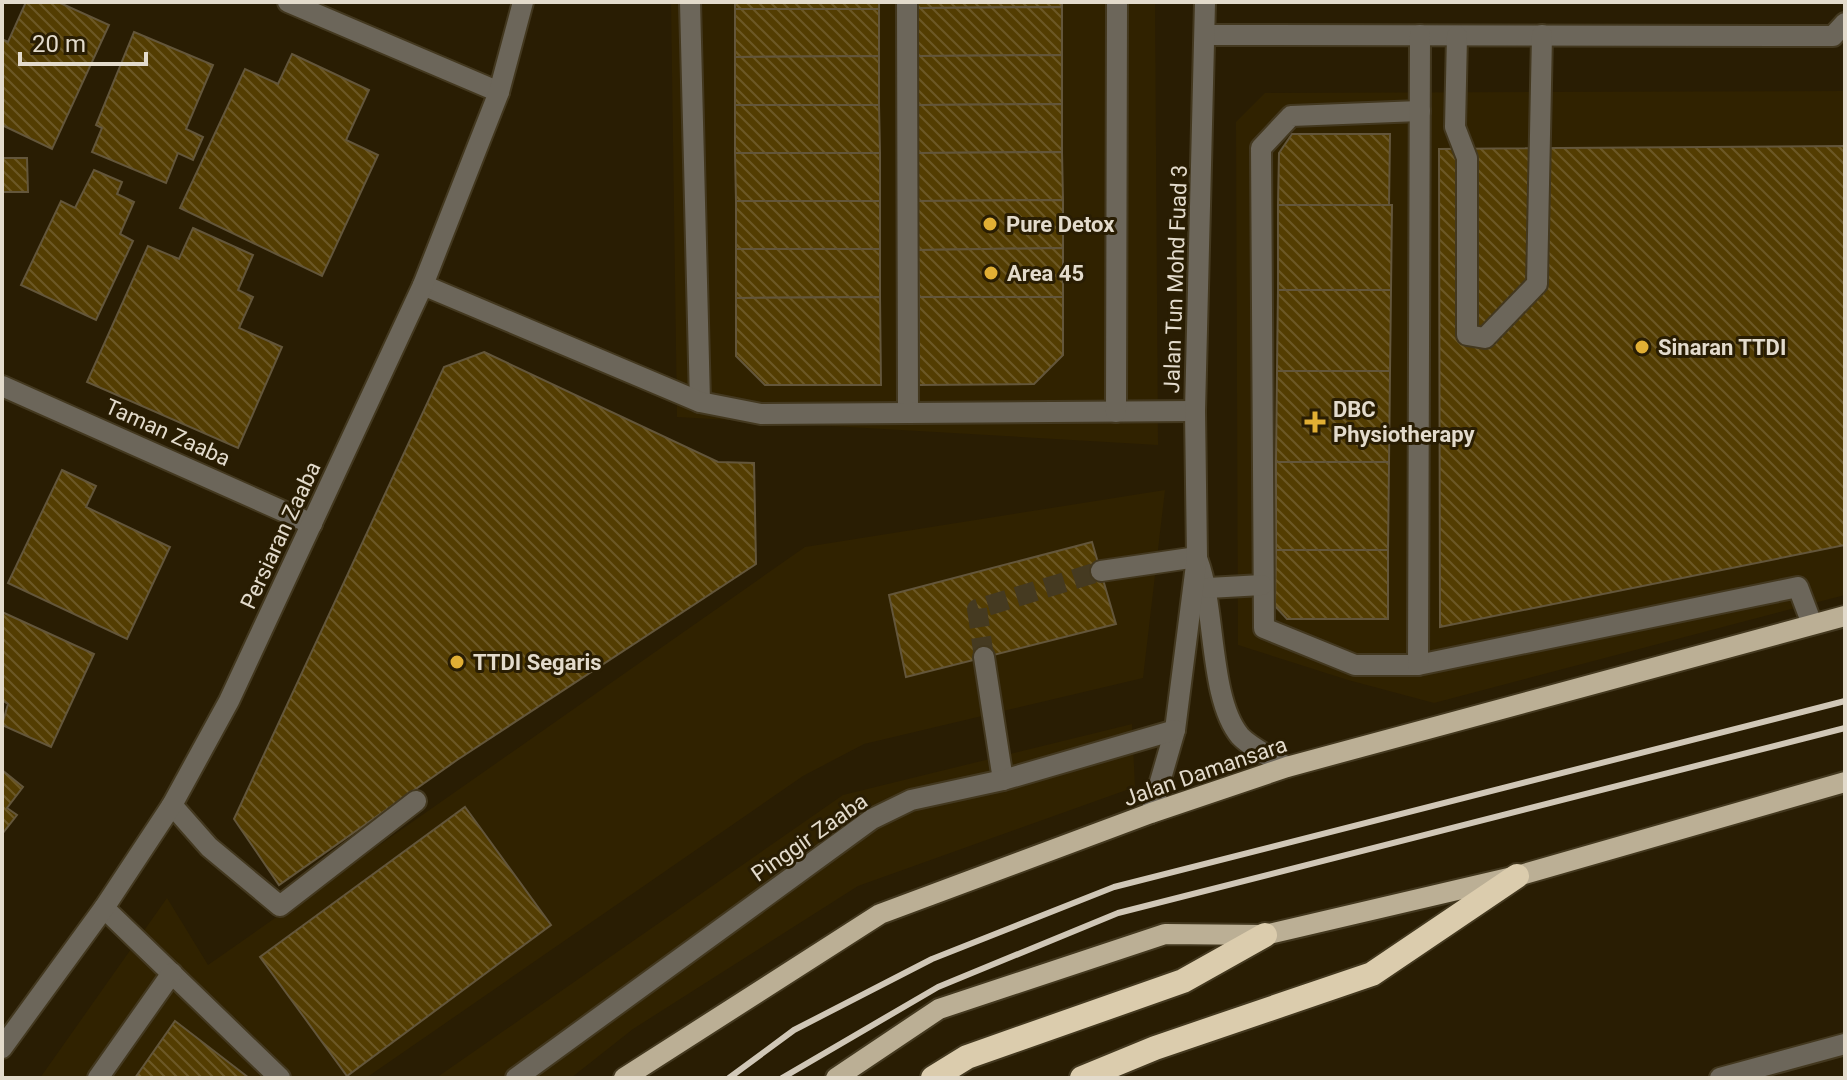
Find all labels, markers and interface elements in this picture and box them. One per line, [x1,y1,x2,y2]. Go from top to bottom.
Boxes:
scale bar [20,16,146,66]
text: 20 m [32,30,86,58]
street label: Jalan Tun Mohd Fuad 3 [1159,164,1192,394]
place label: Pure Detox [1006,212,1115,237]
marker: Pure Detox [981,215,999,233]
place label: Area 45 [1007,261,1084,286]
marker: Area 45 [982,264,1000,282]
place label: Sinaran TTDI [1658,335,1786,360]
marker: Sinaran TTDI [1633,338,1651,356]
street label: Taman Zaaba [101,394,234,471]
place label: DBC Physiotherapy [1333,397,1475,447]
marker: DBC Physiotherapy [1304,411,1326,433]
street label: Persiaran Zaaba [235,458,326,613]
place label: TTDI Segaris [473,650,602,675]
marker: TTDI Segaris [448,653,466,671]
street label: Jalan Damansara [1120,732,1290,811]
street label: Pinggir Zaaba [747,788,872,887]

